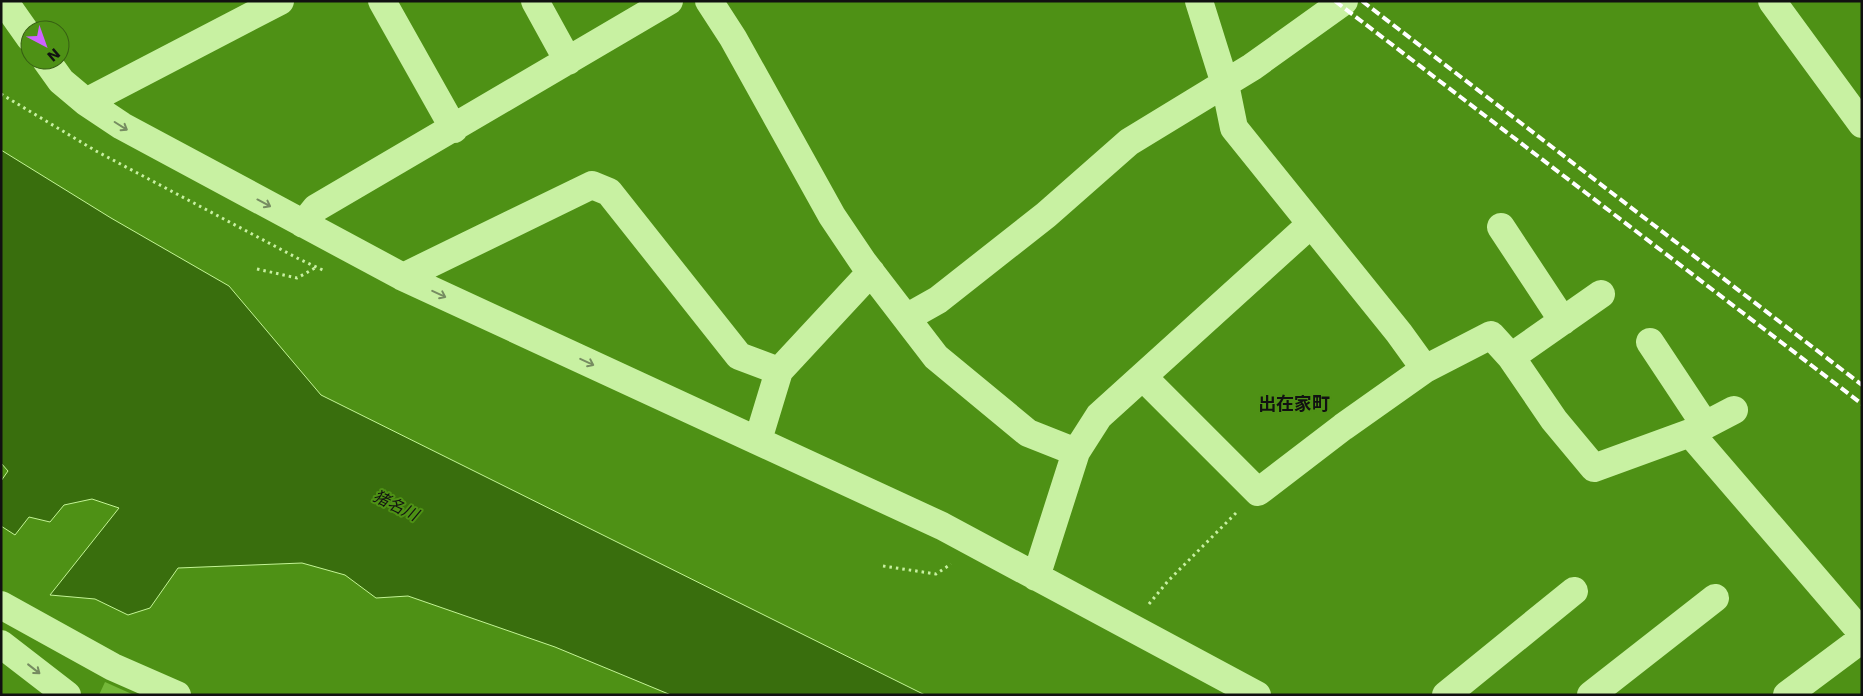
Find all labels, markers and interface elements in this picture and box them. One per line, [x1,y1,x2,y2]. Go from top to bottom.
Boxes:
north arrow [20,20,70,70]
text: N [44,45,63,65]
one-way arrow [114,121,128,131]
one-way arrow [256,199,271,209]
one-way arrow [432,289,447,299]
one-way arrow [579,357,594,367]
district label: 出在家町 [1258,393,1330,414]
water label: 猪名川 [370,486,423,525]
one-way arrow [27,664,40,675]

